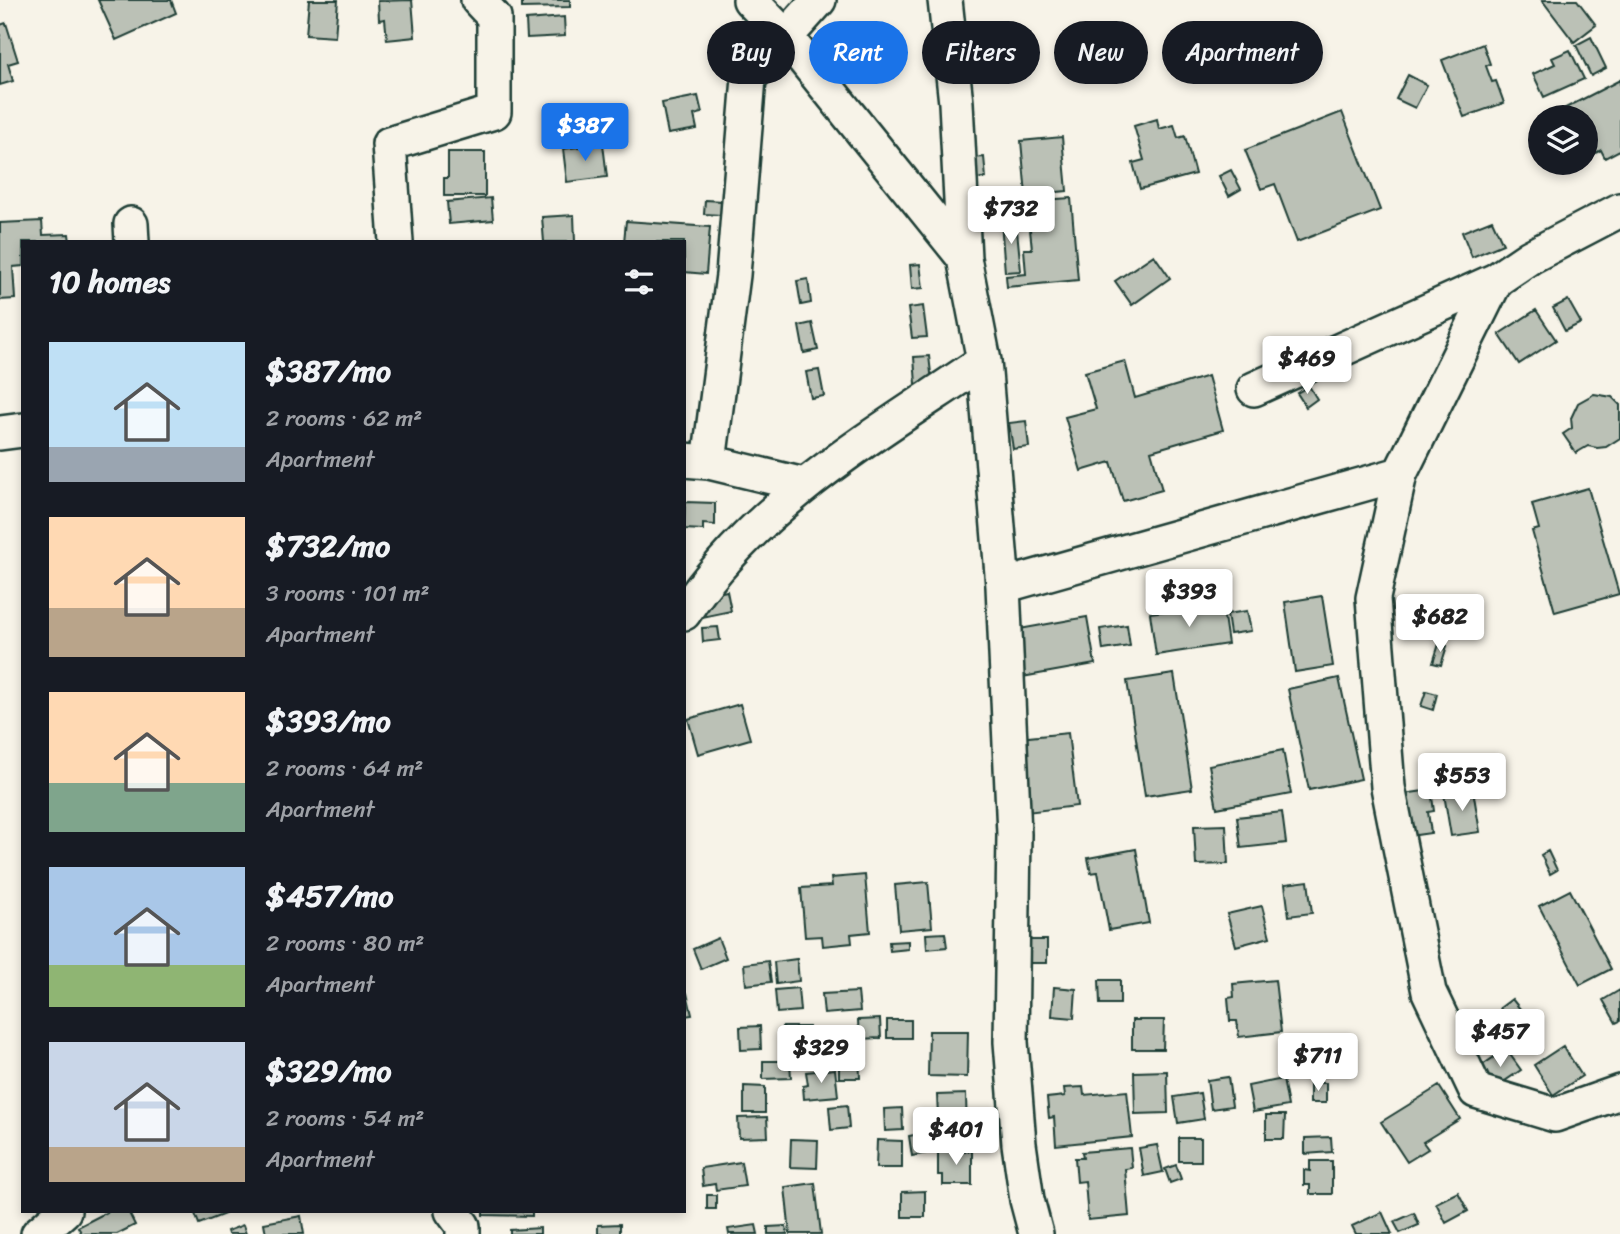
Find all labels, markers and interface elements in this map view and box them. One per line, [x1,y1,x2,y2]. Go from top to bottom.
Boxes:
chip: Buy [707,21,795,84]
chip: Rent [809,21,908,84]
chip: Filters [922,21,1040,84]
chip: New [1054,21,1148,84]
chip: Apartment [1162,21,1323,84]
pin: $387 [544,104,626,163]
text: $387 [557,105,613,146]
map controls [1528,105,1598,175]
button: layers [1528,105,1598,175]
pin: $732 [970,187,1052,246]
text: $732 [984,188,1038,229]
text: 10 homes [49,255,170,309]
icon: filters [620,263,658,301]
pin: $469 [1266,336,1348,396]
text: $469 [1278,338,1336,379]
text: $387/mo [266,344,391,398]
icon: home [105,370,189,454]
text: 2 rooms · 62 m² [266,398,422,439]
text: Apartment [266,439,375,480]
text: $732/mo [266,519,390,573]
icon: home [105,545,189,629]
pin: $393 [1148,570,1230,629]
text: $393 [1162,571,1216,612]
text: 3 rooms · 101 m² [266,573,430,614]
pin: $682 [1399,594,1481,654]
text: $682 [1412,596,1468,637]
text: Apartment [266,614,375,655]
text: $393/mo [266,694,391,748]
icon: home [105,720,189,804]
text: 2 rooms · 64 m² [266,748,423,789]
pin: $553 [1421,754,1503,813]
text: $553 [1434,755,1490,796]
text: Apartment [266,789,375,830]
text: $457/mo [266,869,394,923]
icon: home [105,895,189,979]
text: 2 rooms · 80 m² [266,923,424,964]
text: Apartment [266,964,375,1005]
pin: $457 [1459,1010,1541,1069]
text: $457 [1471,1011,1529,1052]
pin: $329 [780,1026,862,1085]
text: $329 [793,1027,849,1068]
pin: $711 [1277,1034,1359,1093]
text: $711 [1294,1035,1342,1076]
text: $329/mo [266,1044,392,1098]
icon: home [105,1070,189,1154]
text: 2 rooms · 54 m² [266,1098,424,1139]
pin: $401 [915,1108,997,1167]
text: $401 [929,1109,983,1150]
text: Apartment [266,1139,375,1180]

